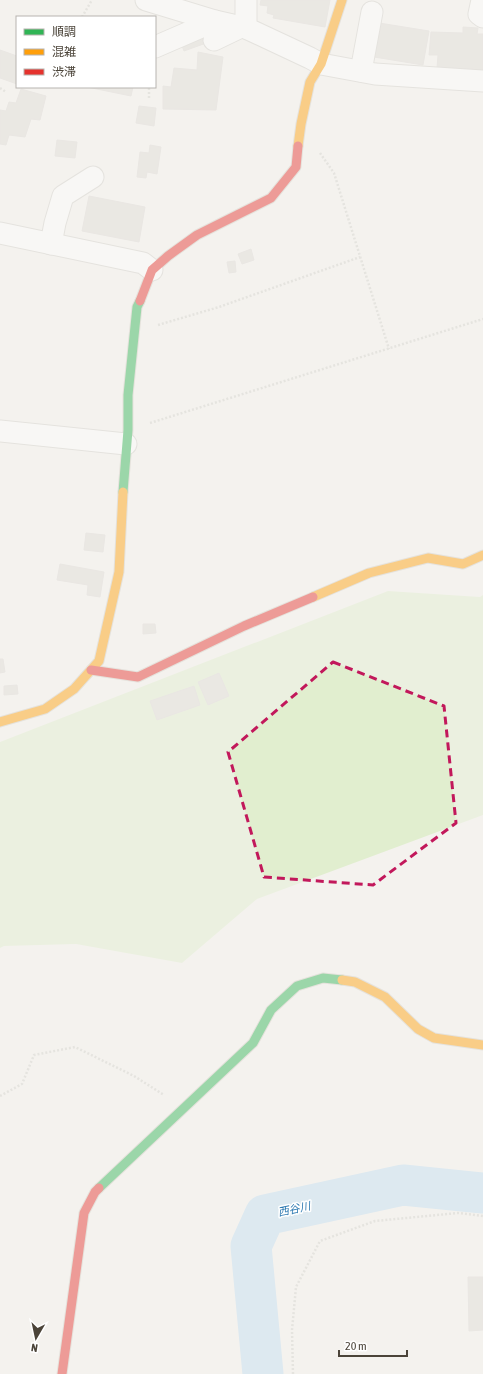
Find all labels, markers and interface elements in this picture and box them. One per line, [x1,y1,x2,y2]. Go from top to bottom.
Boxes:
legend [16,16,156,88]
text: 順調 [52,25,76,39]
text: 混雑 [52,45,76,59]
text: 渋滞 [52,65,76,79]
water label: 西谷川 [277,1199,312,1218]
north arrow [16,1318,56,1358]
scale bar [339,1332,407,1358]
text: 20 m [345,1339,367,1353]
text: N [30,1341,39,1354]

